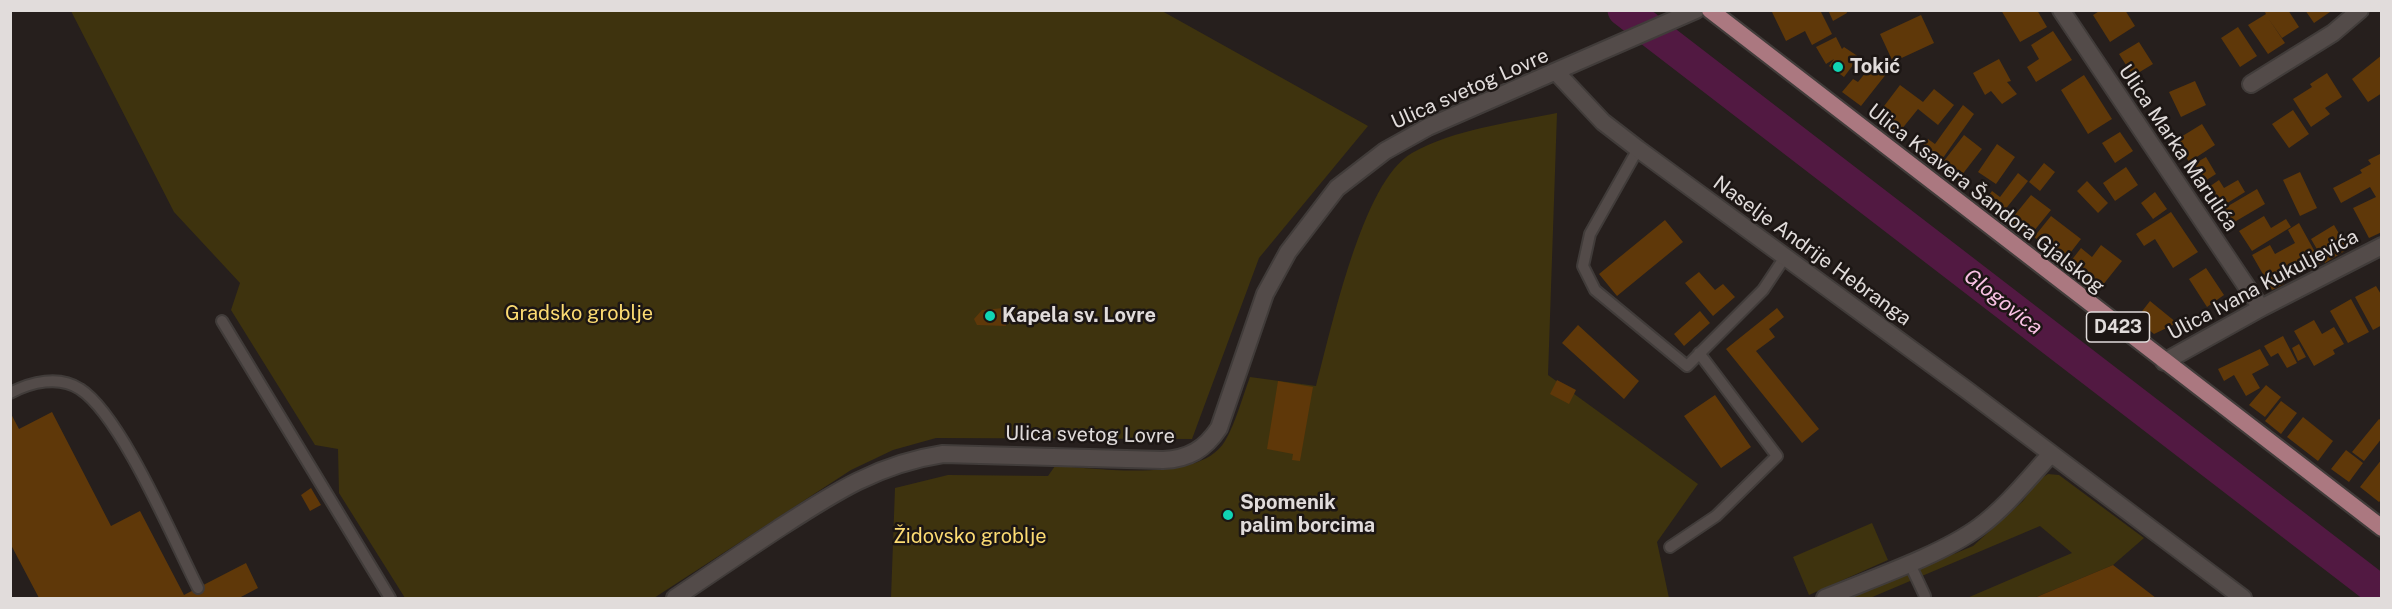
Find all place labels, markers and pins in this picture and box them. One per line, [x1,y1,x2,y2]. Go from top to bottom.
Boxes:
place label: Tokić [1850,55,1900,79]
marker: Tokić [1831,60,1845,74]
place label: Kapela sv. Lovre [1002,304,1156,328]
marker: Kapela sv. Lovre [983,309,997,323]
place label: Spomenik palim borcima [1240,491,1375,538]
marker: Spomenik palim borcima [1221,508,1235,522]

